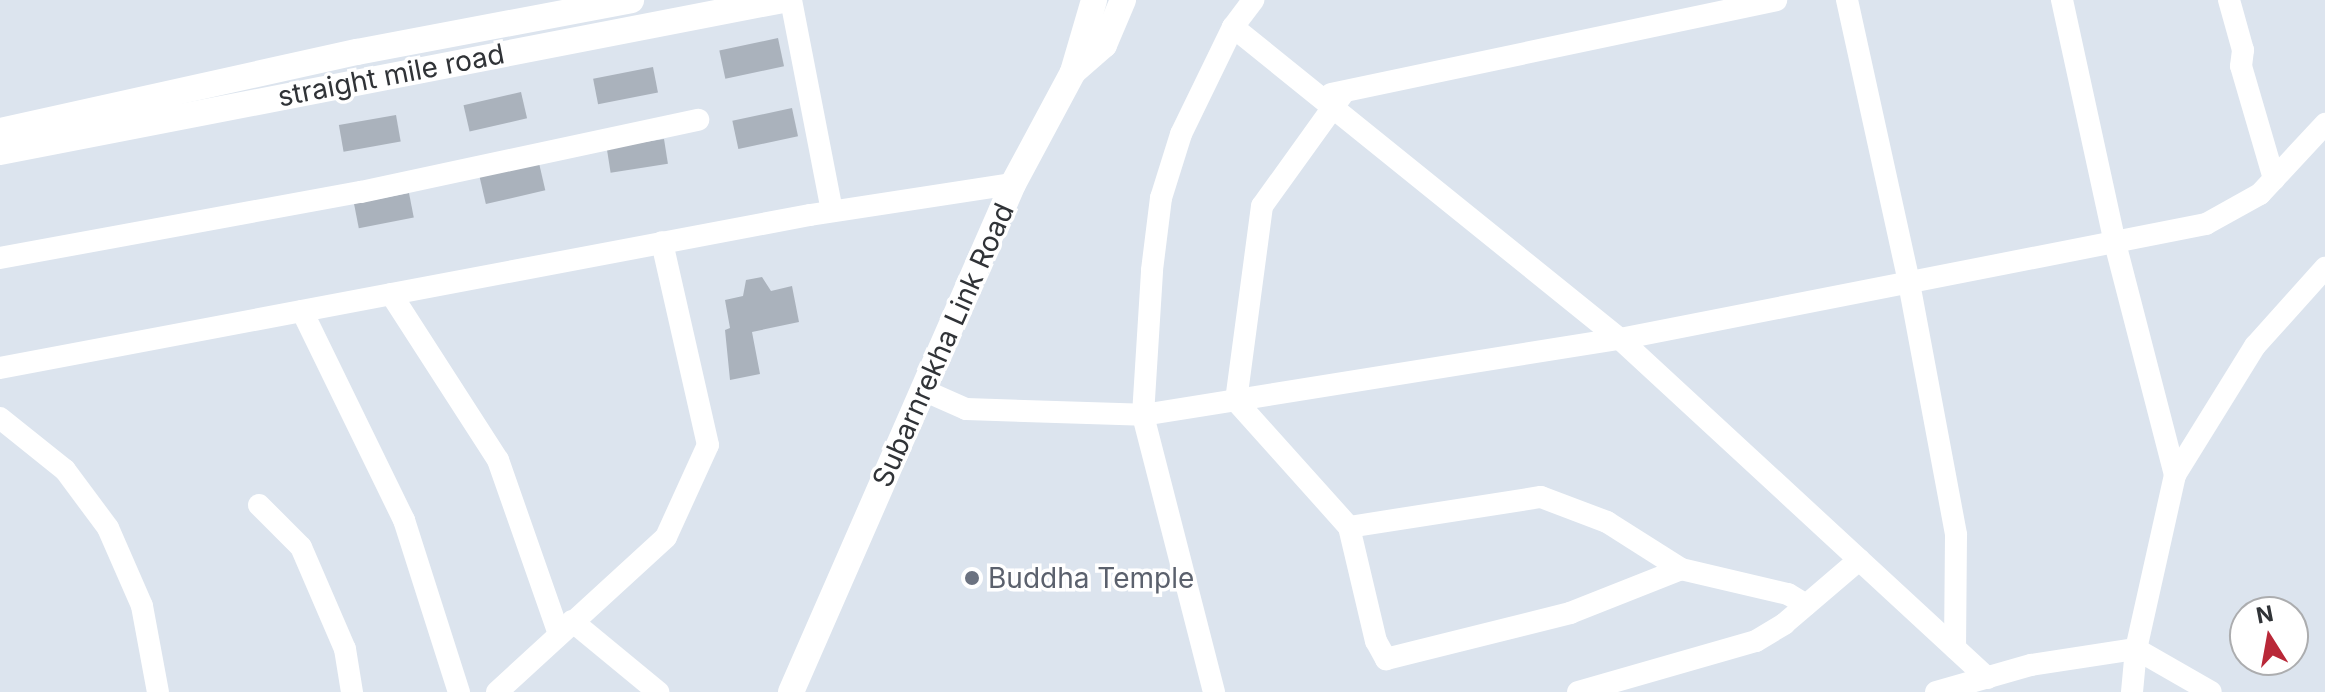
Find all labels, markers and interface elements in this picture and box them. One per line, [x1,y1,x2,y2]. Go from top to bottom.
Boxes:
street label: straight mile road [275,37,507,113]
street label: Subarnrekha Link Road [865,198,1021,492]
place label: Buddha Temple [988,561,1194,595]
marker: Buddha Temple [963,569,981,587]
north arrow [2229,596,2309,676]
text: N [2254,600,2276,629]

